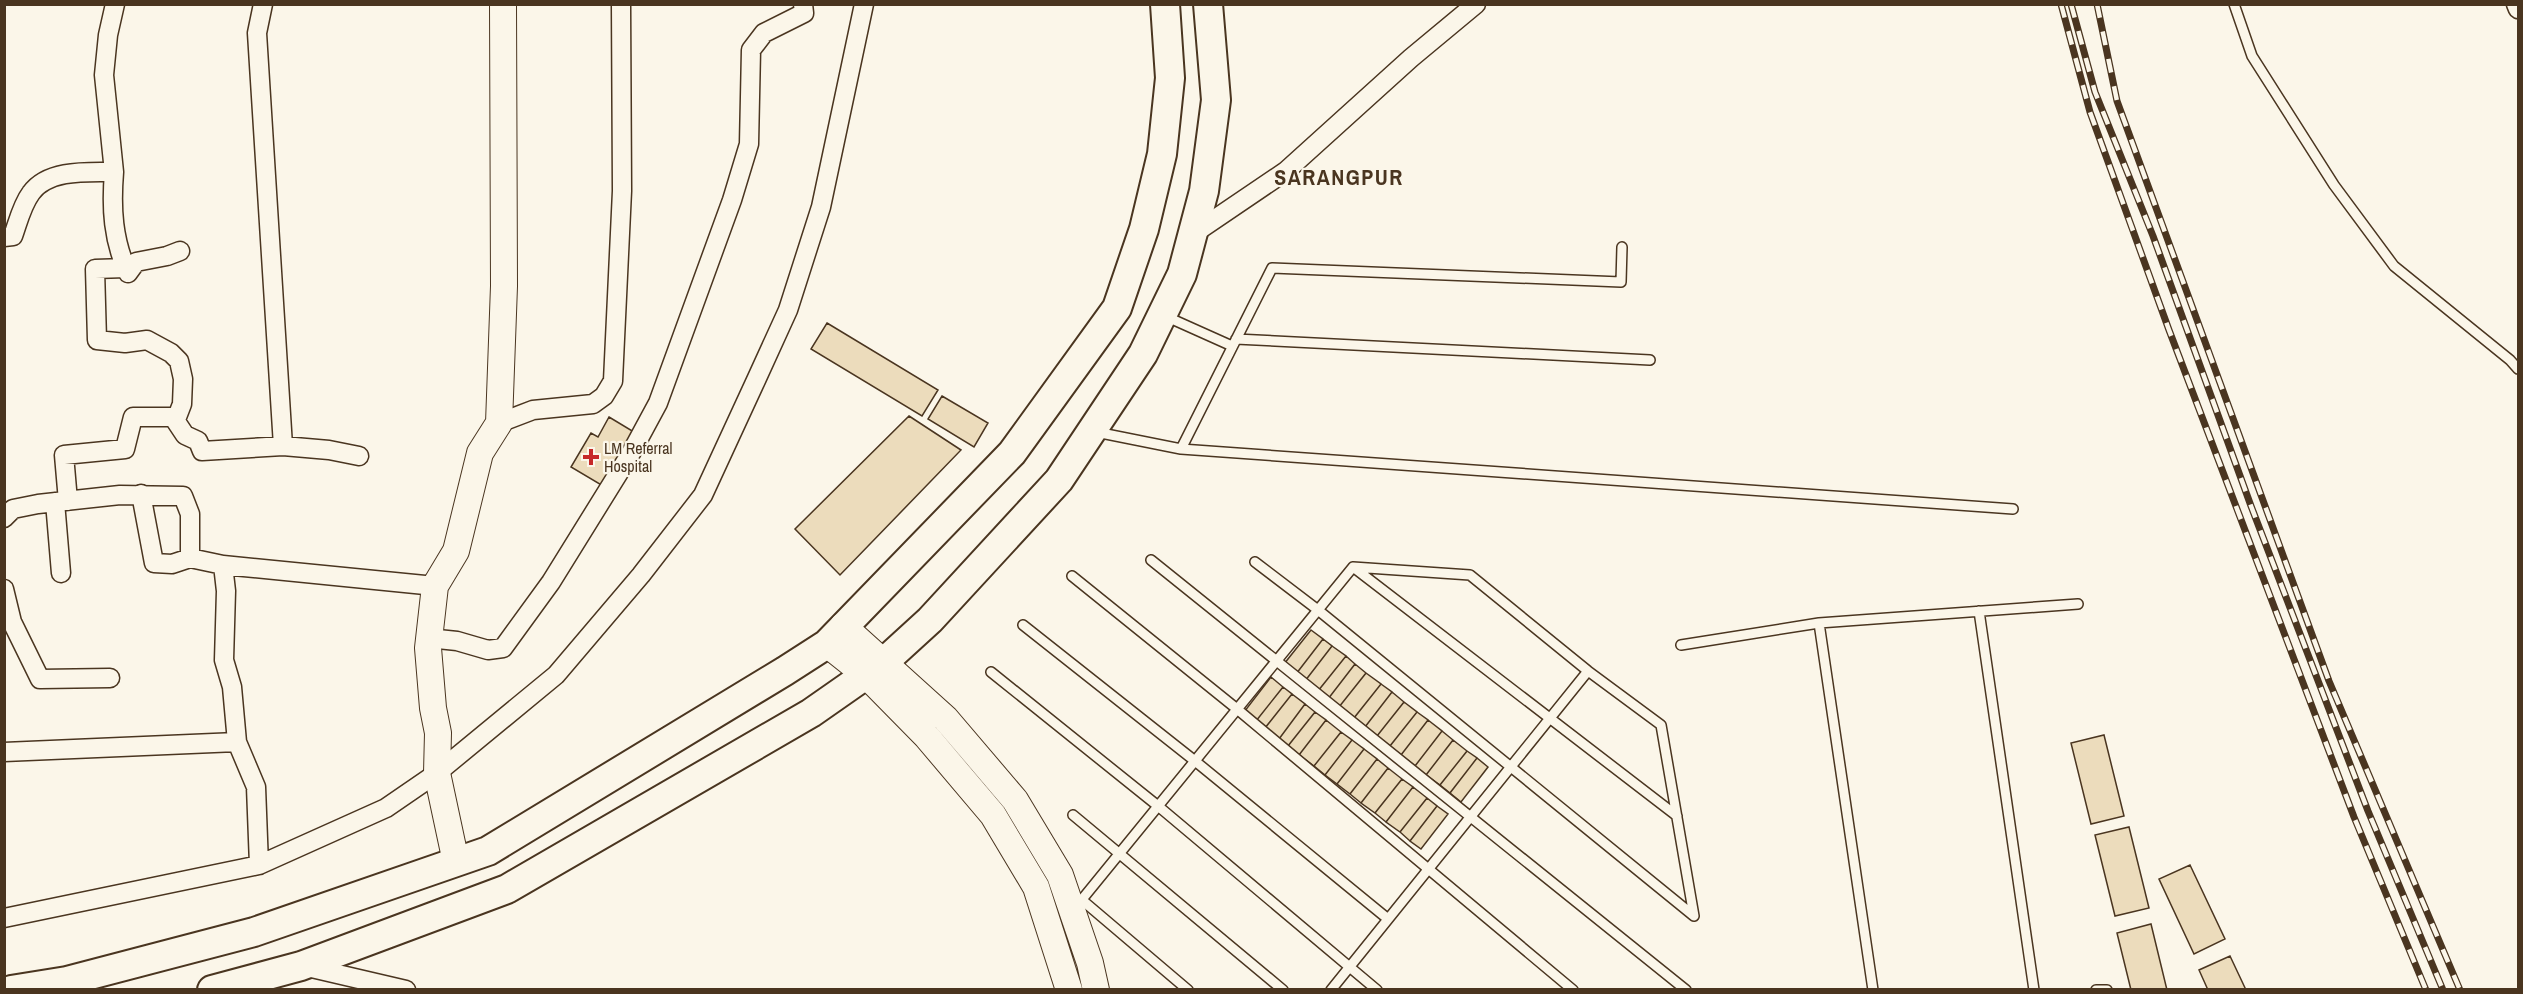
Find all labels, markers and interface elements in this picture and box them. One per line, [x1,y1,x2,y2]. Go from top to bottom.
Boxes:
district label: SARANGPUR [1274,162,1404,192]
place label: LM Referral Hospital [604,437,673,477]
marker: LM Referral Hospital [582,448,600,466]

